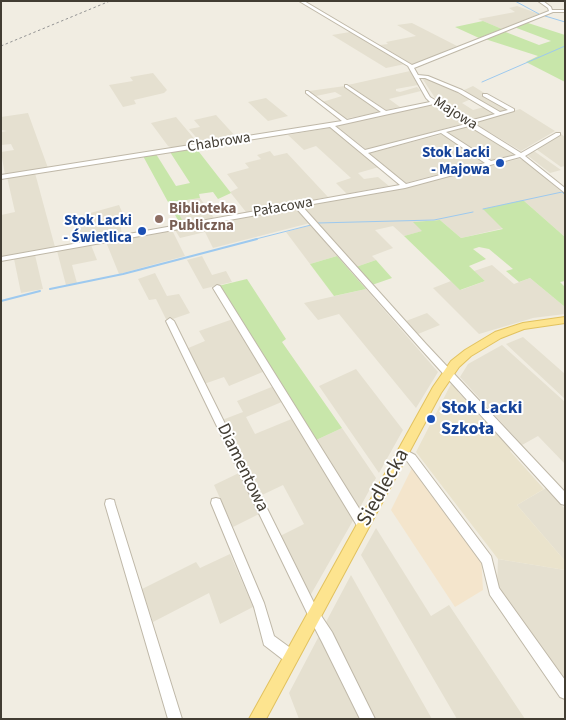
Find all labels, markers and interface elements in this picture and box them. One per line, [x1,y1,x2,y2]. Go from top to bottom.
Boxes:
street label: Majowa [430,94,480,134]
street label: Chabrowa [186,129,252,157]
place label: Stok Lacki - Majowa [422,145,490,180]
marker: Stok Lacki - Majowa [494,157,506,169]
street label: Pałacowa [252,194,314,222]
place label: Biblioteka Publiczna [169,201,236,236]
place label: Stok Lacki - Świetlica [63,213,132,248]
marker: Biblioteka Publiczna [153,213,165,225]
marker: Stok Lacki - Świetlica [136,225,148,237]
place label: Stok Lacki Szkoła [441,398,523,440]
marker: Stok Lacki Szkoła [425,413,437,425]
street label: Diamentowa [211,420,273,516]
street label: Siedlecka [352,445,416,531]

